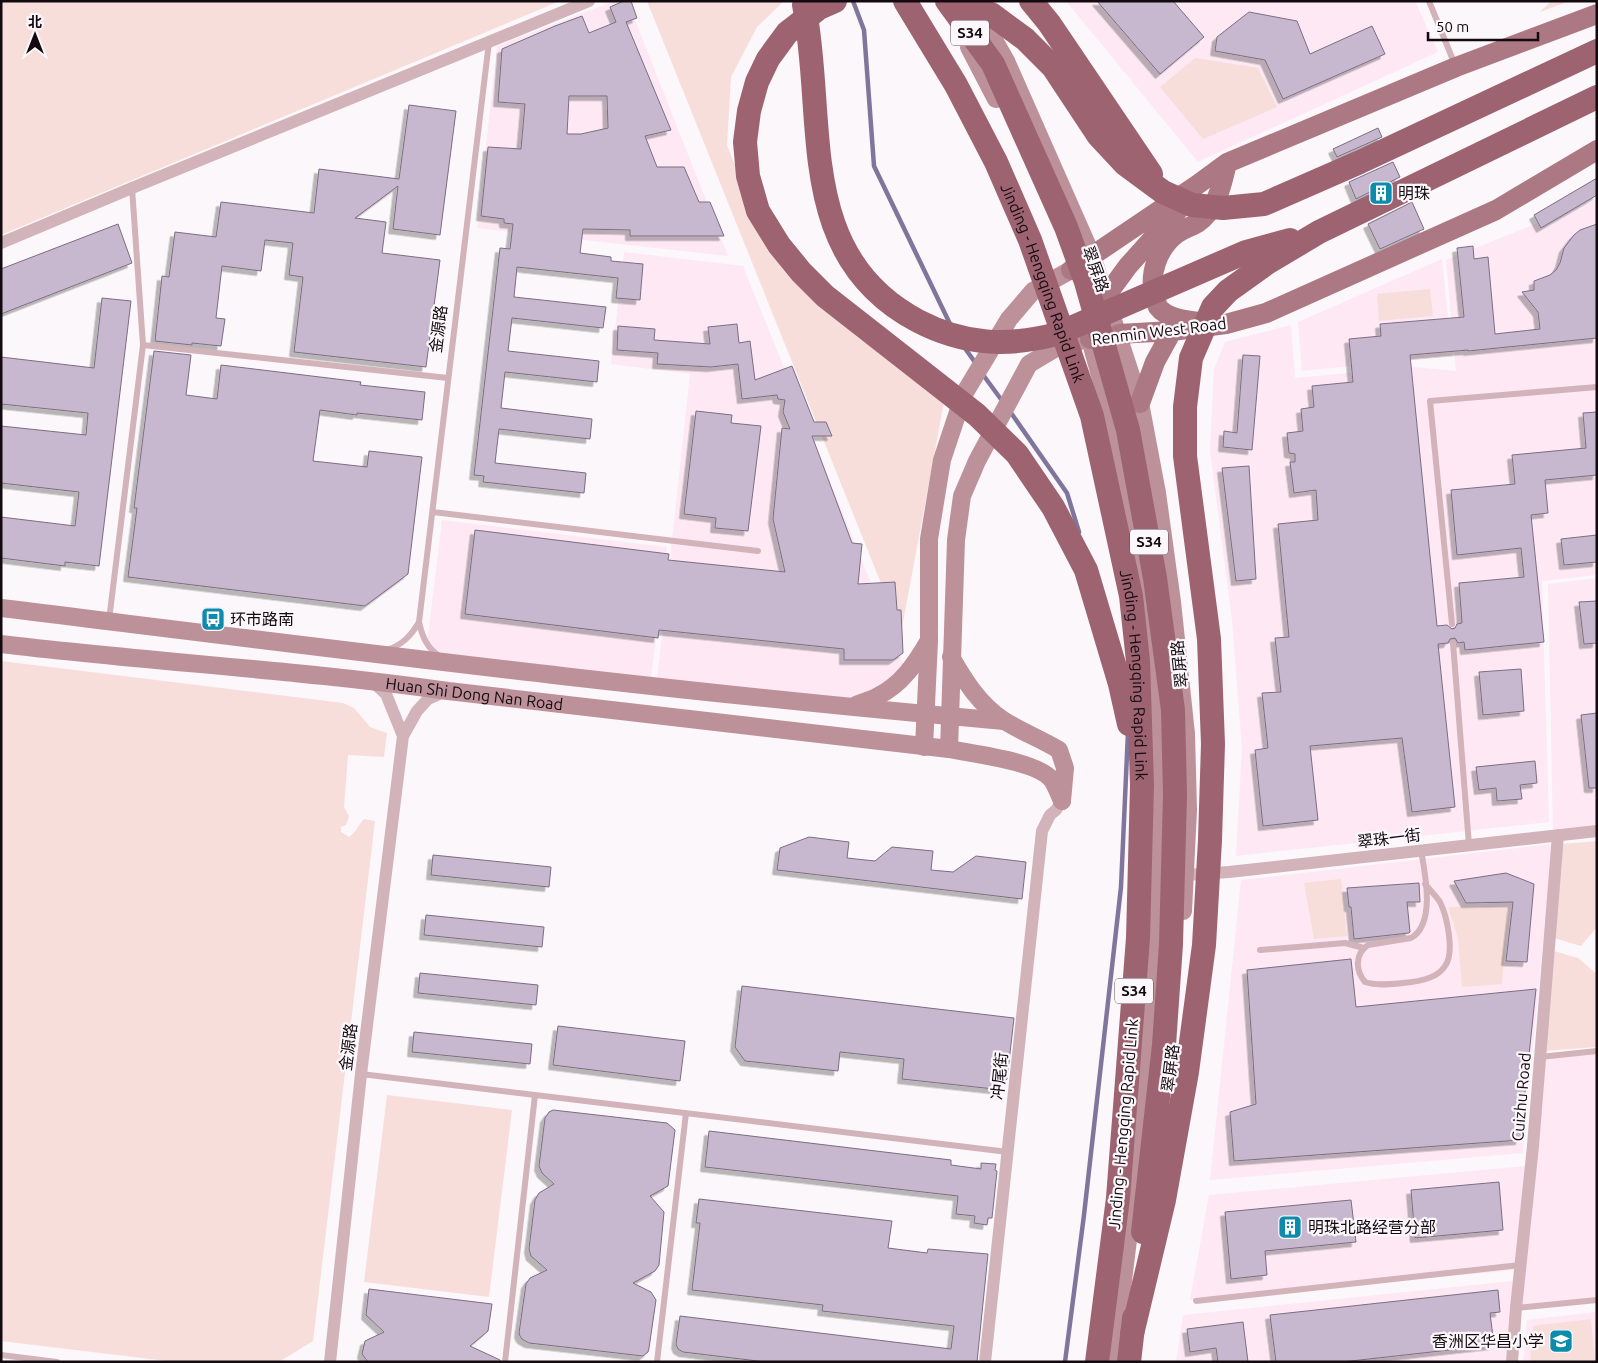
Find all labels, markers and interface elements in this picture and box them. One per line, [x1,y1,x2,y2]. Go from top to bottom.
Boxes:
north arrow [10,10,60,60]
scale bar [1428,10,1538,42]
text: 北 [28,14,42,30]
text: 50 m [1436,18,1469,35]
road number: S34 [951,20,989,46]
street label: Jinding - Hengqing Rapid Link [997,180,1089,385]
building icon: 明珠 [1368,180,1394,206]
place label: 明珠 [1398,184,1430,202]
street label: 翠屏路 [1079,243,1113,295]
street label: 金源路 [426,304,450,354]
street label: Renmin West Road [1091,314,1227,348]
road number: S34 [1130,530,1168,554]
street label: Jinding - Hengqing Rapid Link [1117,568,1151,781]
bus stop icon: 环市路南 [200,606,226,632]
place label: 环市路南 [230,610,294,628]
street label: 翠屏路 [1168,639,1190,689]
street label: Huan Shi Dong Nan Road [385,674,564,713]
street label: 翠珠一街 [1356,825,1422,851]
road number: S34 [1115,978,1153,1004]
street label: Jinding - Hengqing Rapid Link [1105,1018,1141,1230]
street label: 金源路 [336,1022,360,1072]
street label: 翠屏路 [1158,1043,1182,1093]
street label: 冲尾街 [988,1051,1010,1101]
street label: Cuizhu Road [1508,1052,1534,1142]
building icon: 明珠北路经营分部 [1277,1214,1303,1240]
place label: 明珠北路经营分部 [1308,1218,1436,1236]
school or university icon: 香洲区华昌小学 [1548,1328,1574,1354]
place label: 香洲区华昌小学 [1432,1332,1544,1350]

